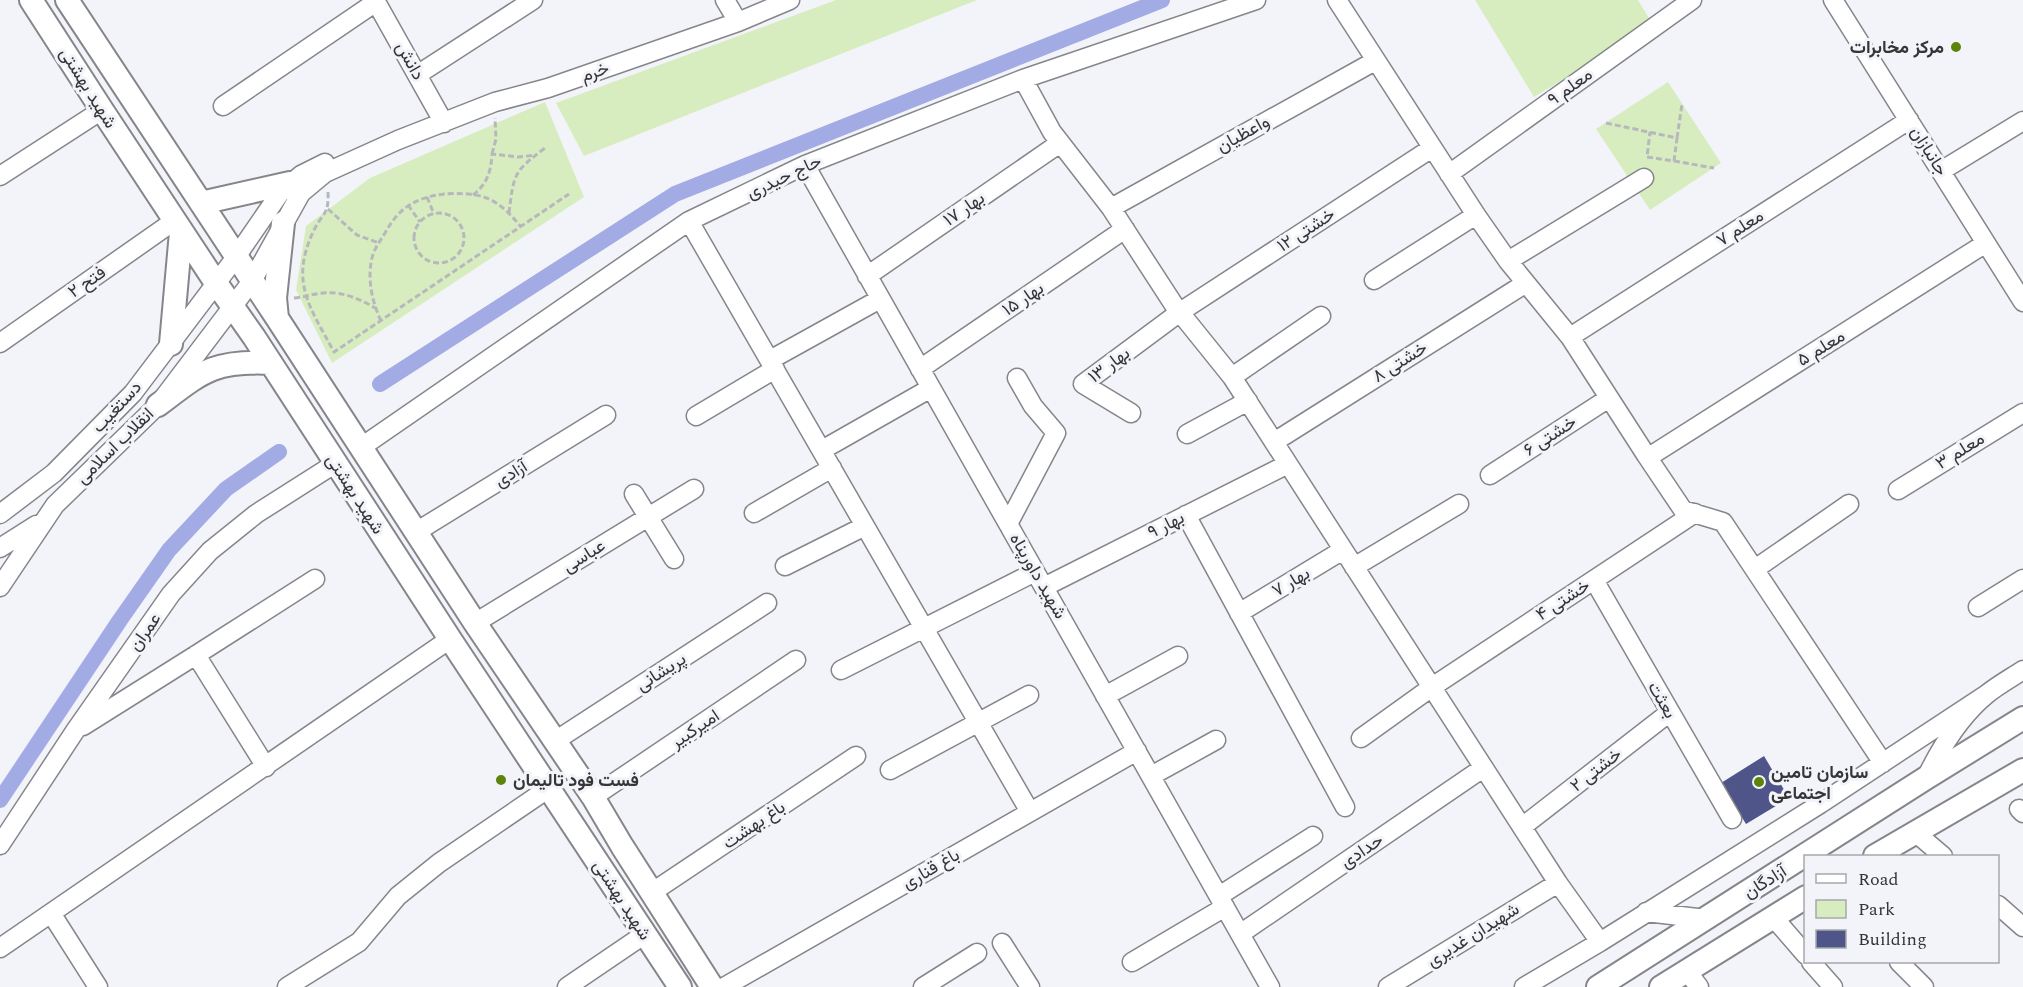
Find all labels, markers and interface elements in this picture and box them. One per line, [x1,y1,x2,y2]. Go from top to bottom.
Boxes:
place label: مرکز مخابرات [1850,34,1944,61]
street label: دانش [388,37,432,85]
marker: مرکز مخابرات [1949,40,1963,54]
street label: شهید بهشتی [52,42,124,134]
street label: خرم [577,55,613,89]
street label: معلم ۹ [1542,61,1598,113]
street label: واعظیان [1211,108,1275,160]
street label: جانبازان [1903,121,1955,181]
street label: حاج حیدری [742,148,826,206]
street label: بهار ۱۷ [938,185,990,233]
street label: خشتی ۱۲ [1272,201,1340,259]
street label: معلم ۷ [1711,202,1769,254]
street label: فتح ۲ [62,259,112,305]
street label: بهار ۱۵ [997,275,1049,323]
street label: معلم ۵ [1792,323,1850,373]
street label: خشتی ۸ [1367,335,1433,389]
street label: بهار ۱۳ [1082,340,1136,390]
street label: دستغیب [86,375,148,439]
street label: انقلاب اسلامی [70,401,160,491]
street label: خشتی ۶ [1518,409,1582,463]
street label: معلم ۳ [1930,425,1990,477]
street label: شهید بهشتی [319,448,391,540]
street label: آزادی [489,452,534,495]
street label: بهار ۹ [1143,504,1189,546]
street label: شهید داورپناه [1002,528,1074,624]
street label: عباسی [557,532,611,580]
street label: بهار ۷ [1267,560,1315,604]
street label: خشتی ۴ [1530,572,1596,628]
street label: عمران [122,607,168,657]
street label: پریشانی [630,646,692,698]
street label: بعثت [1641,676,1683,724]
street label: امیرکبیر [664,703,725,756]
street label: خشتی ۲ [1564,741,1628,799]
place label: سازمان تامین اجتماعی [1771,759,1868,807]
place label: فست فود تالیمان [513,767,639,794]
marker: فست فود تالیمان [494,773,508,787]
marker: سازمان تامین اجتماعی [1752,775,1766,789]
street label: باغ بهشت [717,794,791,856]
street label: حدادی [1335,827,1389,875]
street label: باغ قناری [897,842,965,896]
street label: شهید بهشتی [586,854,658,946]
legend [1804,855,1999,963]
street label: آزادگان [1738,857,1793,906]
text: Road [1858,866,1899,893]
street label: شهیدان غدیری [1421,896,1525,974]
text: Park [1858,896,1895,923]
text: Building [1858,926,1927,953]

